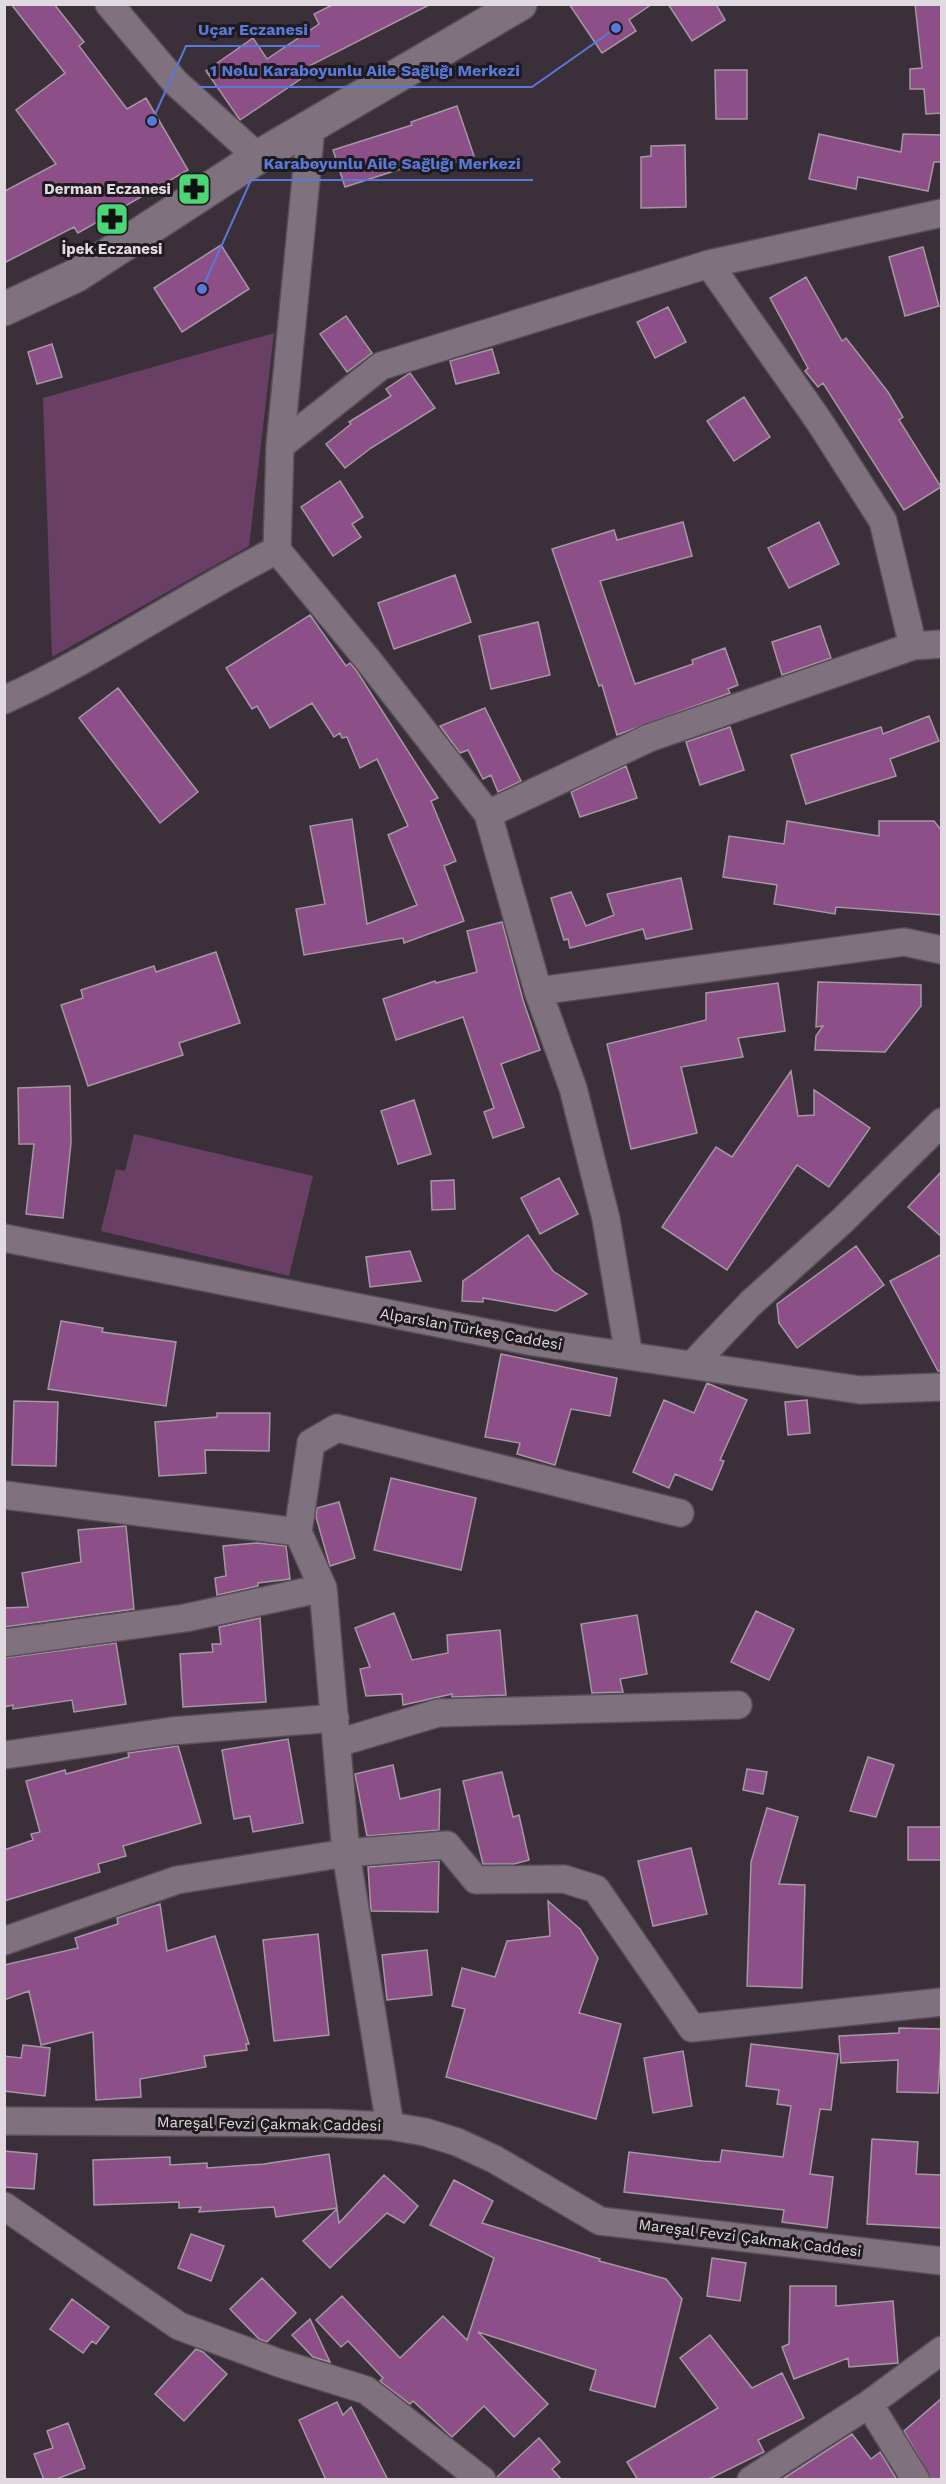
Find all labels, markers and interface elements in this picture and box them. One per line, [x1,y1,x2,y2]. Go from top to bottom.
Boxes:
callout: Uçar Eczanesi [186,12,320,46]
text: Uçar Eczanesi [198,20,308,39]
callout: 1 Nolu Karaboyunlu Aile Sağlığı Merkezi [198,53,532,87]
text: 1 Nolu Karaboyunlu Aile Sağlığı Merkezi [210,61,520,80]
callout: Karaboyunlu Aile Sağlığı Merkezi [251,146,533,180]
text: Karaboyunlu Aile Sağlığı Merkezi [263,154,521,173]
pharmacy icon: Derman Eczanesi [176,171,212,207]
place label: Derman Eczanesi [44,180,171,198]
pharmacy icon: İpek Eczanesi [94,201,130,237]
place label: İpek Eczanesi [62,240,162,258]
street label: Alparslan Türkeş Caddesi [378,1304,564,1354]
street label: Mareşal Fevzi Çakmak Caddesi [157,2113,381,2135]
street label: Mareşal Fevzi Çakmak Caddesi [637,2215,863,2261]

